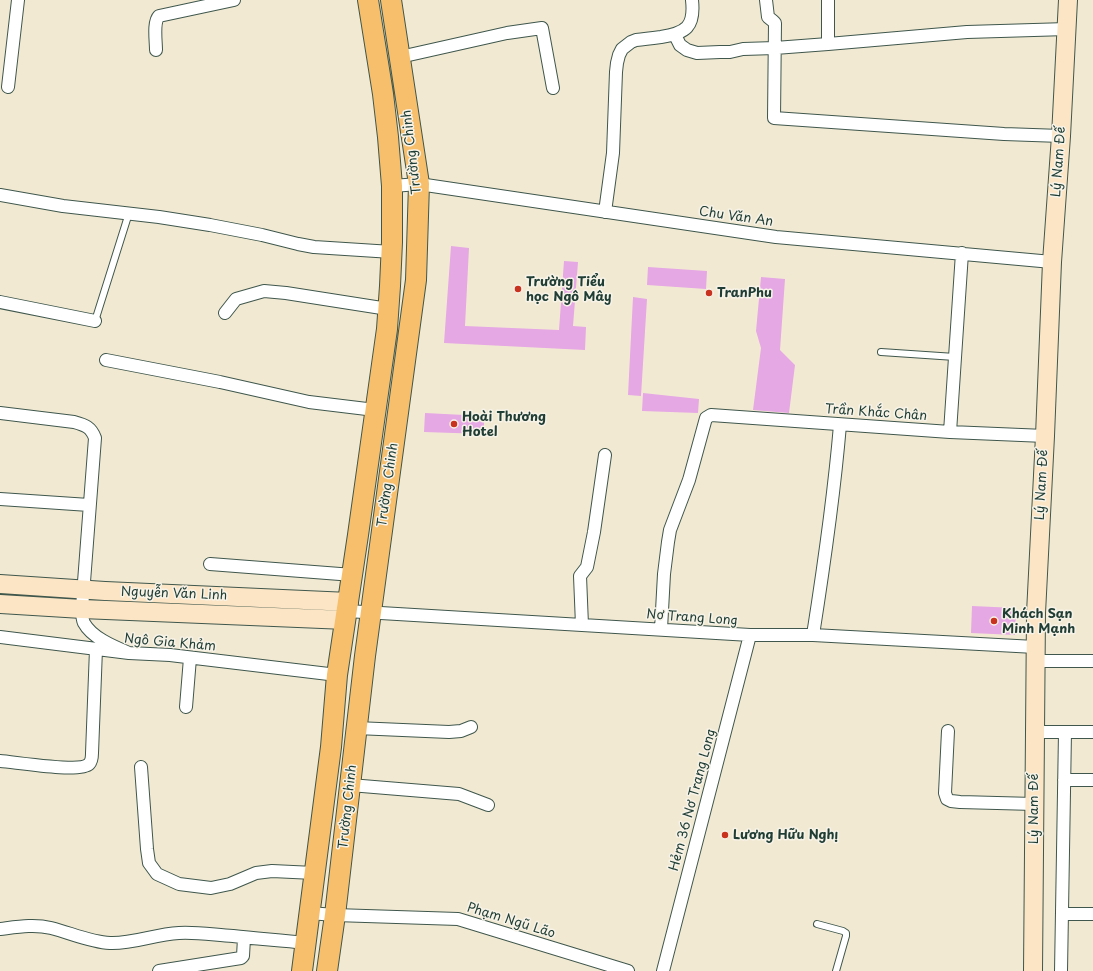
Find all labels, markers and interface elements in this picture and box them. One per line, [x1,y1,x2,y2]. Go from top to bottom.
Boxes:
street label: Trường Chinh [399,109,425,195]
street label: Lý Nam Đế [1049,126,1069,198]
street label: Chu Văn An [698,204,774,230]
place label: Trường Tiểu học Ngô Mây [526,274,612,305]
marker: Trường Tiểu học Ngô Mây [513,284,523,294]
place label: TranPhu [717,285,772,301]
marker: TranPhu [704,288,714,298]
street label: Trần Khắc Chân [824,402,928,424]
place label: Hoài Thương Hotel [462,409,546,440]
marker: Hoài Thương Hotel [449,419,459,429]
street label: Trường Chinh [374,442,402,528]
street label: Lý Nam Đế [1032,449,1052,521]
street label: Nguyễn Văn Linh [121,584,227,604]
place label: Khách Sạn Minh Mạnh [1002,606,1075,637]
street label: Nơ Trang Long [646,607,738,629]
marker: Khách Sạn Minh Mạnh [989,616,999,626]
street label: Ngô Gia Khảm [123,631,217,655]
street label: Hẻm 36 Nơ Trang Long [667,727,719,873]
street label: Trường Chinh [336,764,360,850]
street label: Lý Nam Đế [1026,774,1042,844]
place label: Lương Hữu Nghị [733,827,838,843]
marker: Lương Hữu Nghị [720,830,730,840]
street label: Phạm Ngũ Lão [465,900,557,942]

